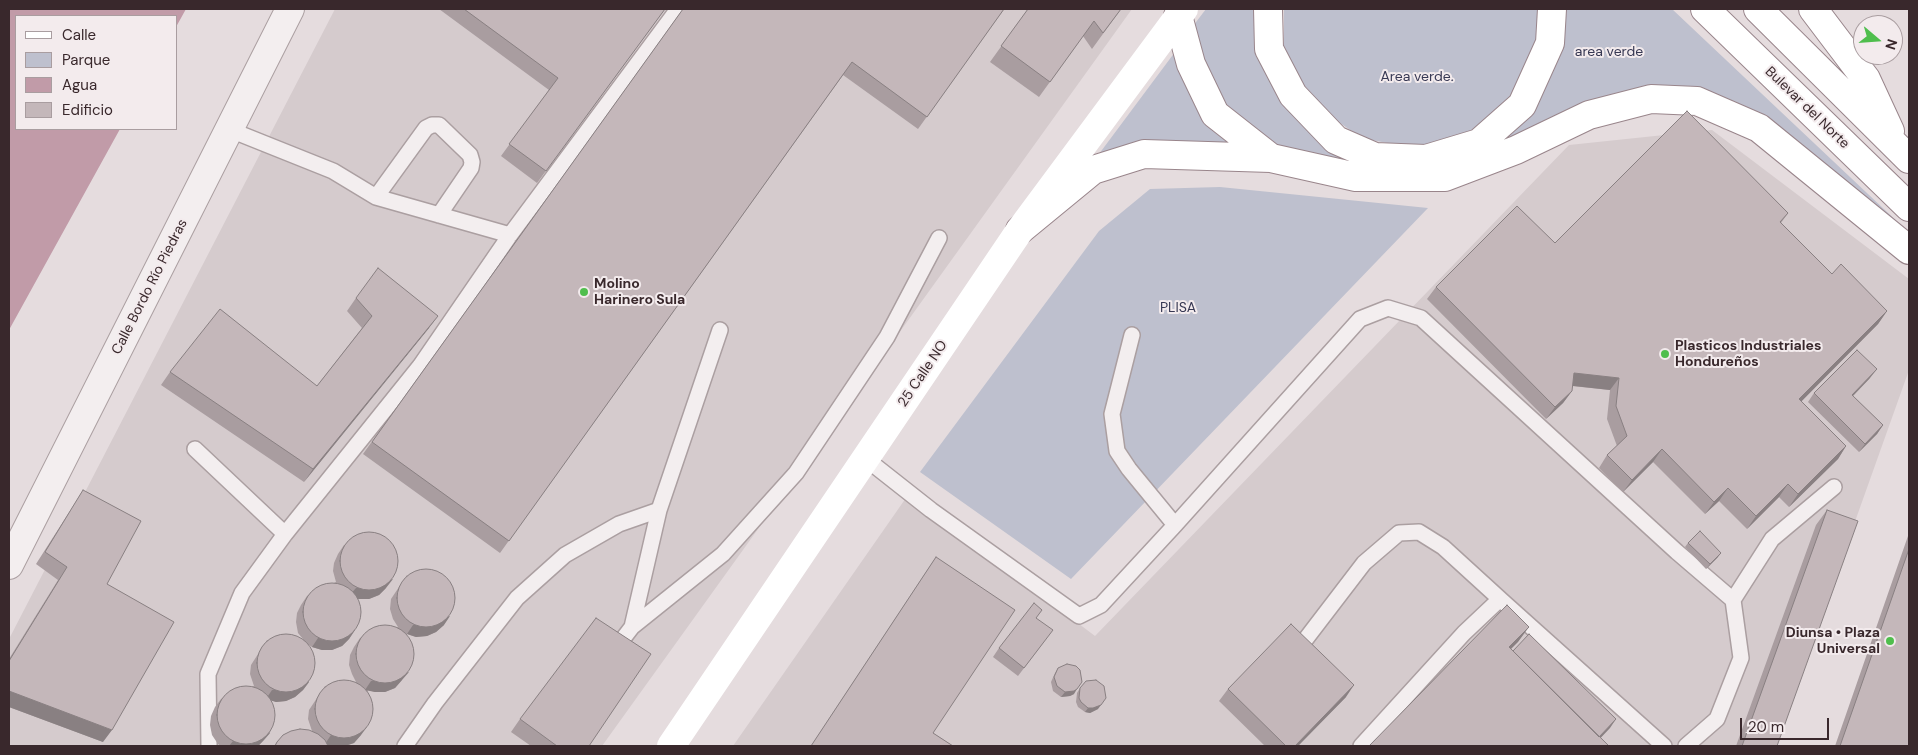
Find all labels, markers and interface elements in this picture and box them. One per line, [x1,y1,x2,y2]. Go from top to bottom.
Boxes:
legend [15,15,178,130]
north arrow [1853,15,1903,65]
text: Calle [62,25,96,45]
text: N [1881,37,1901,52]
park label: area verde [1575,44,1643,60]
text: Parque [62,50,110,70]
street label: Bulevar del Norte [1761,63,1853,153]
park label: Area verde. [1381,69,1453,85]
text: Agua [62,75,97,95]
text: Edificio [62,100,113,120]
street label: Calle Bordo Río Piedras [109,217,191,357]
place label: Molino Harinero Sula [594,276,685,308]
marker: Molino Harinero Sula [578,286,590,298]
park label: PLISA [1160,300,1196,316]
street label: 25 Calle NO [895,338,951,410]
place label: Plasticos Industriales Hondureños [1675,338,1821,371]
marker: Plasticos Industriales Hondureños [1659,348,1671,360]
place label: Diunsa • Plaza Universal [1786,625,1880,658]
marker: Diunsa • Plaza Universal [1884,635,1896,647]
scale bar [1743,708,1832,740]
text: 20 m [1748,717,1784,737]

